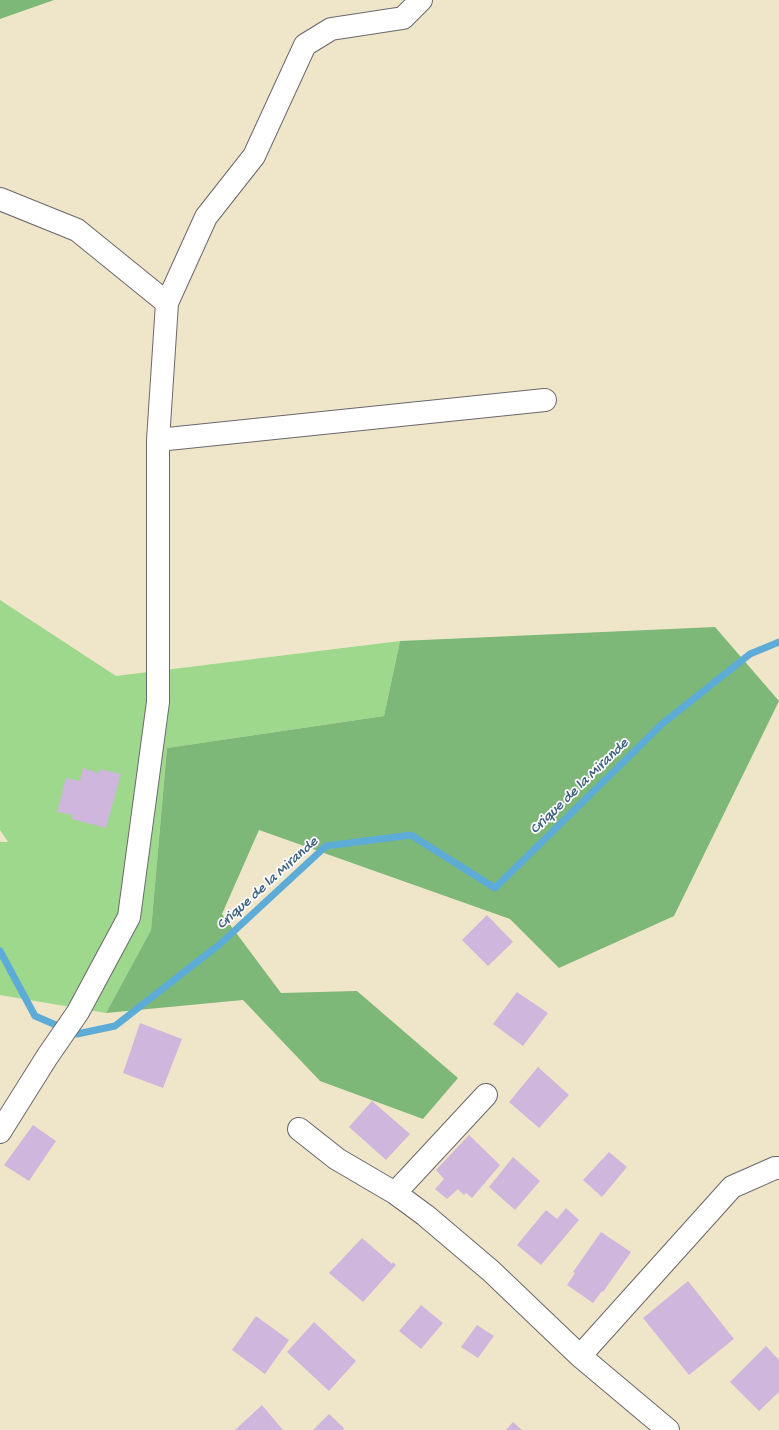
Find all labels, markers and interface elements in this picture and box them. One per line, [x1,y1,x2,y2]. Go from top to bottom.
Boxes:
water label: Crique de la Mirande [527,735,633,839]
water label: Crique de la Mirande [214,834,322,934]

